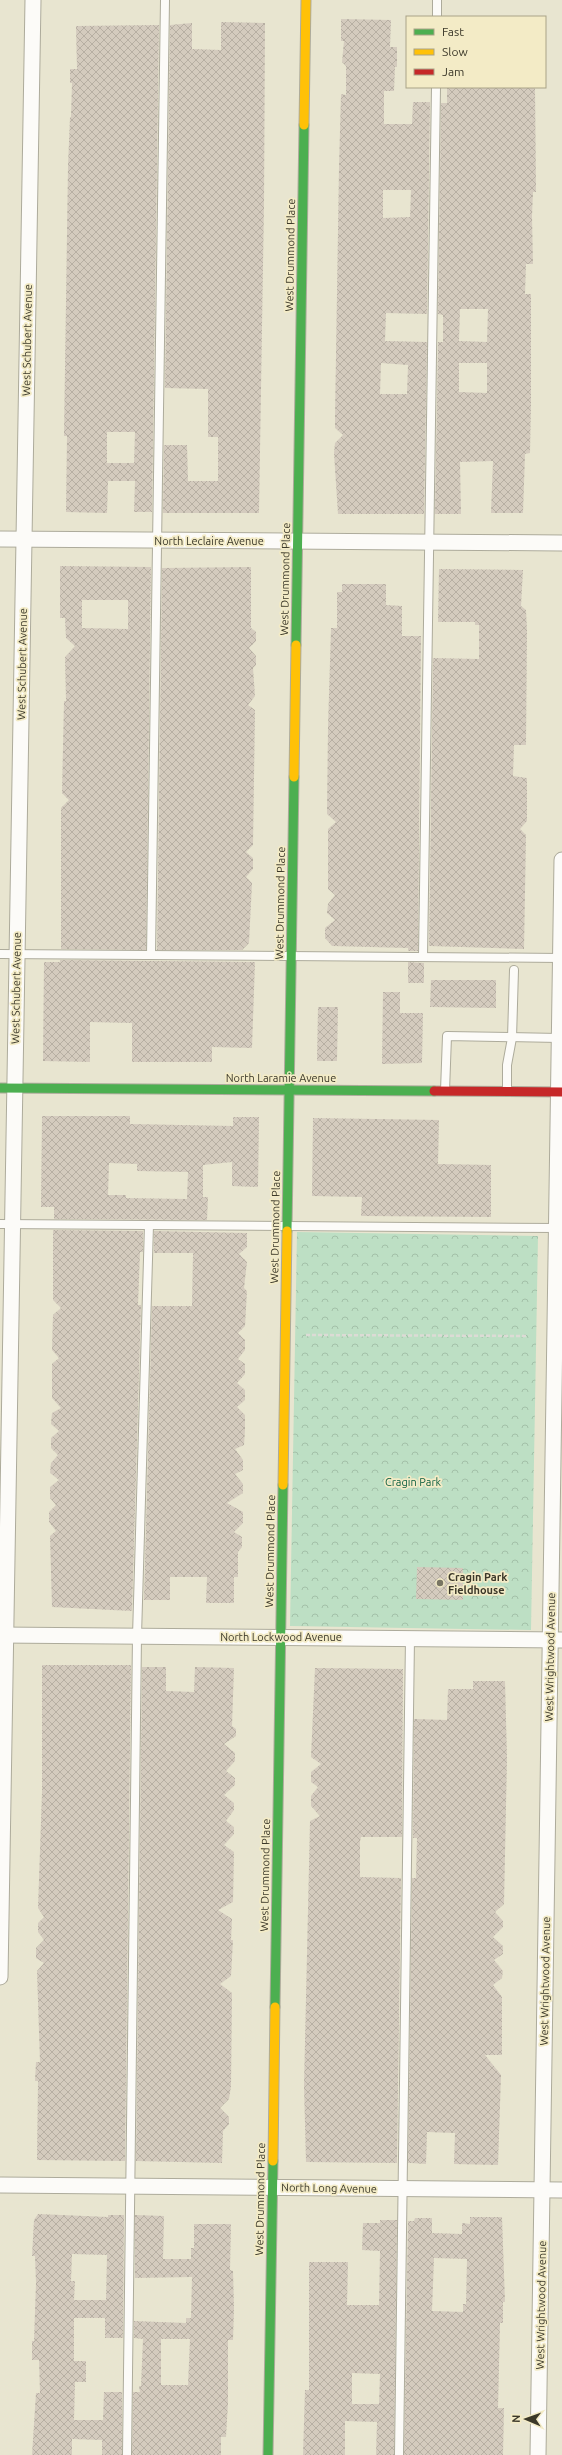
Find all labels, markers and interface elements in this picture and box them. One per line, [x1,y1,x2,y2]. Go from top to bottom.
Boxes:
legend [406,16,546,88]
text: Fast [442,25,464,38]
text: Slow [442,45,468,58]
text: Jam [442,65,464,78]
street label: West Drummond Place [283,198,297,312]
street label: West Schubert Avenue [20,284,34,396]
street label: West Drummond Place [278,522,292,636]
street label: North Leclaire Avenue [154,535,264,547]
street label: West Schubert Avenue [15,608,29,720]
street label: West Drummond Place [273,846,287,960]
street label: West Schubert Avenue [9,932,23,1044]
street label: North Laramie Avenue [226,1072,336,1084]
street label: West Drummond Place [268,1170,282,1284]
park label: Cragin Park [385,1476,442,1488]
street label: West Drummond Place [263,1494,277,1608]
place label: Cragin Park Fieldhouse [448,1571,508,1596]
marker: Cragin Park Fieldhouse [435,1578,445,1588]
street label: West Wrightwood Avenue [543,1592,557,1722]
street label: North Lockwood Avenue [220,1631,342,1643]
street label: West Drummond Place [258,1818,272,1932]
street label: West Wrightwood Avenue [538,1916,552,2046]
street label: West Drummond Place [253,2142,267,2256]
street label: North Long Avenue [281,2181,377,2195]
street label: West Wrightwood Avenue [534,2240,548,2370]
north arrow [506,2399,546,2439]
text: N [510,2414,522,2423]

